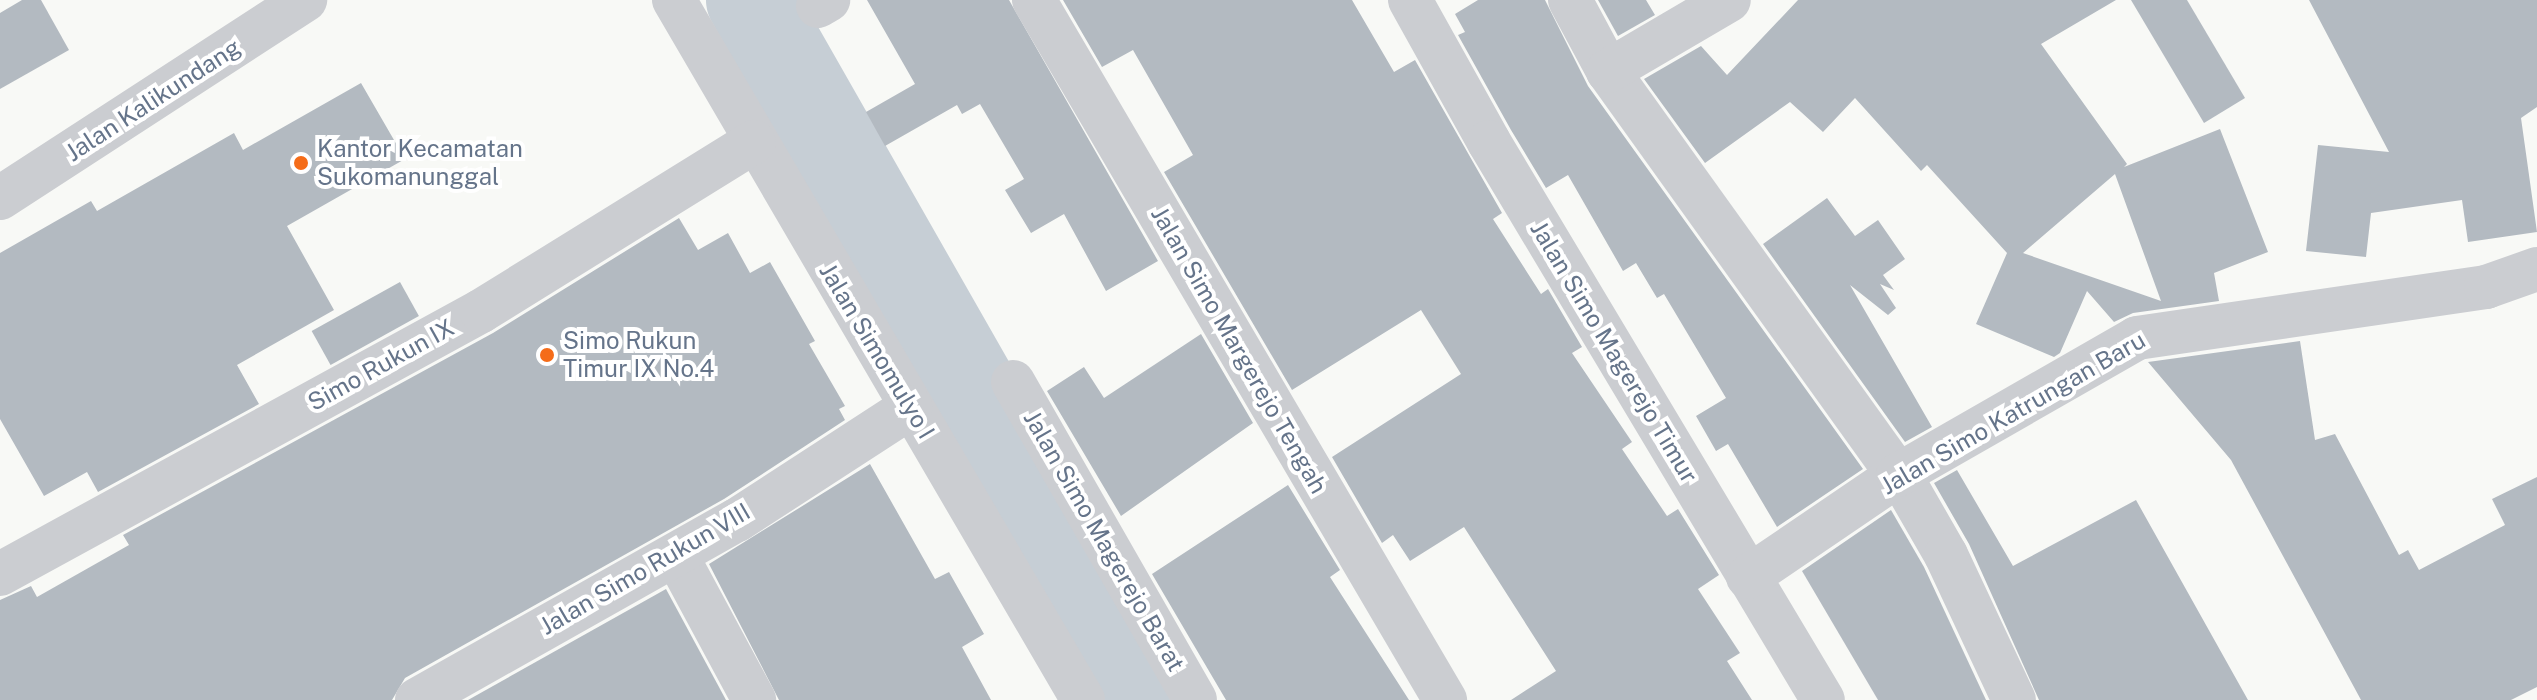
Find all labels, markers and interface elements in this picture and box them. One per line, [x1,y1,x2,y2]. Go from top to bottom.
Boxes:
street label: Jalan Kalikundang [60,33,246,167]
place label: Kantor Kecamatan Sukomanunggal [317,135,523,191]
marker: Kantor Kecamatan Sukomanunggal [292,154,310,172]
street label: Jalan Simo Margerejo Tengah [1145,201,1333,499]
street label: Jalan Simo Magerejo Timur [1524,216,1704,488]
street label: Jalan Simomulyo I [813,258,941,444]
street label: Simo Rukun IX [303,313,459,417]
street label: Jalan Simo Katrungan Baru [1876,325,2150,501]
place label: Simo Rukun Timur IX No.4 [563,327,714,383]
marker: Simo Rukun Timur IX No.4 [538,346,556,364]
street label: Jalan Simo Magerejo Barat [1017,405,1191,677]
street label: Jalan Simo Rukun VIII [534,497,756,641]

